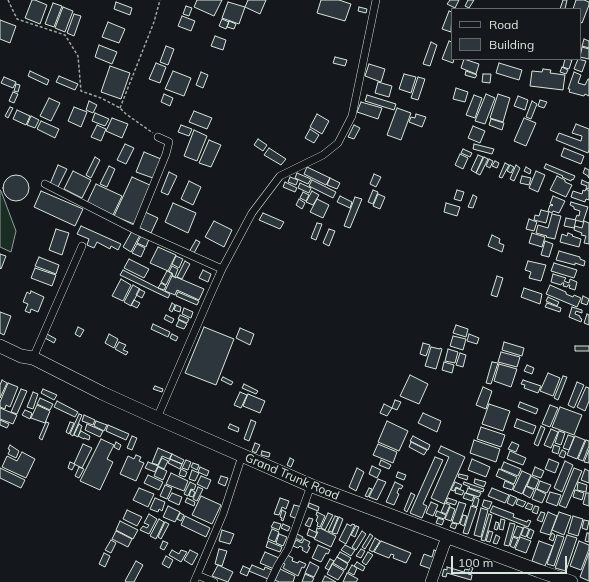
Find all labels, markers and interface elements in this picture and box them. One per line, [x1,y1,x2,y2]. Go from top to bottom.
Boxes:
legend [451,8,581,60]
text: Road [489,17,518,32]
text: Building [489,37,534,52]
street label: Grand Trunk Road [243,451,341,503]
scale bar [453,548,569,574]
text: 100 m [458,555,493,570]

